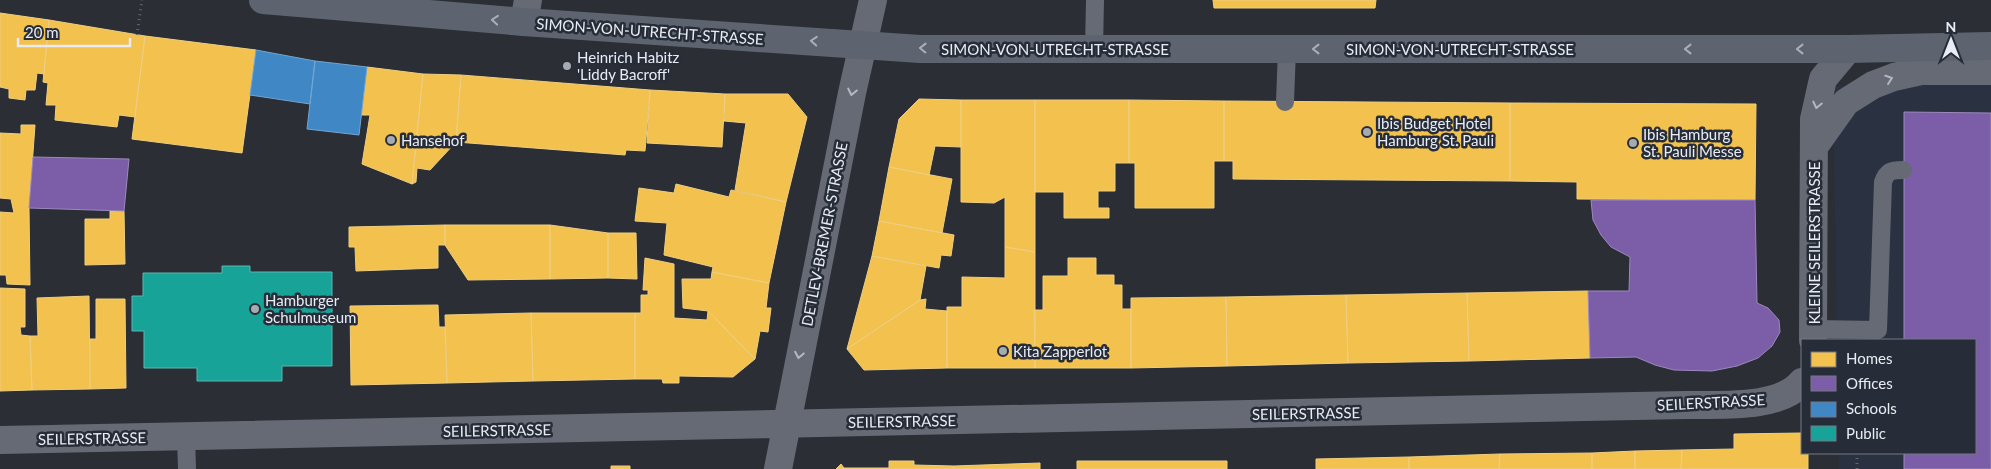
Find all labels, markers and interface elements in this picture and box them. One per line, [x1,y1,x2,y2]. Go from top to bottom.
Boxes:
street label: SIMON-VON-UTRECHT-STRASSE [536,14,764,48]
scale bar [18,15,130,47]
one-way arrow [491,15,499,26]
north arrow [1926,15,1976,65]
text: N [1946,18,1956,35]
text: 20 m [25,23,59,41]
one-way arrow [810,36,818,47]
street label: SIMON-VON-UTRECHT-STRASSE [941,40,1169,58]
street label: SIMON-VON-UTRECHT-STRASSE [1346,40,1574,58]
one-way arrow [919,43,927,54]
one-way arrow [1311,44,1319,54]
one-way arrow [1684,44,1692,54]
one-way arrow [1795,44,1803,54]
place label: Heinrich Habitz 'Liddy Bacroff' [577,48,680,83]
marker: Heinrich Habitz 'Liddy Bacroff' [561,60,573,72]
one-way arrow [1885,75,1893,85]
one-way arrow [848,88,858,97]
one-way arrow [1812,101,1823,110]
place label: Ibis Budget Hotel Hamburg St. Pauli [1377,114,1494,149]
place label: Ibis Hamburg St. Pauli Messe [1643,125,1742,160]
marker: Ibis Budget Hotel Hamburg St. Pauli [1361,126,1373,138]
place label: Hansehof [401,131,465,149]
marker: Hansehof [385,134,397,146]
marker: Ibis Hamburg St. Pauli Messe [1627,137,1639,149]
street label: DETLEV-BREMER-STRASSE [797,140,851,328]
street label: KLEINE SEILERSTRASSE [1805,162,1823,324]
place label: Hamburger Schulmuseum [265,291,356,326]
marker: Hamburger Schulmuseum [249,303,261,315]
legend [1801,339,1976,454]
place label: Kita Zapperlot [1013,342,1108,360]
marker: Kita Zapperlot [997,345,1009,357]
text: Homes [1846,349,1892,367]
one-way arrow [795,350,805,359]
text: Offices [1846,374,1893,392]
street label: SEILERSTRASSE [1656,390,1766,414]
text: Schools [1846,399,1897,417]
street label: SEILERSTRASSE [1252,403,1360,423]
street label: SEILERSTRASSE [848,411,956,431]
street label: SEILERSTRASSE [443,420,551,440]
text: Public [1846,424,1886,442]
street label: SEILERSTRASSE [38,428,146,448]

